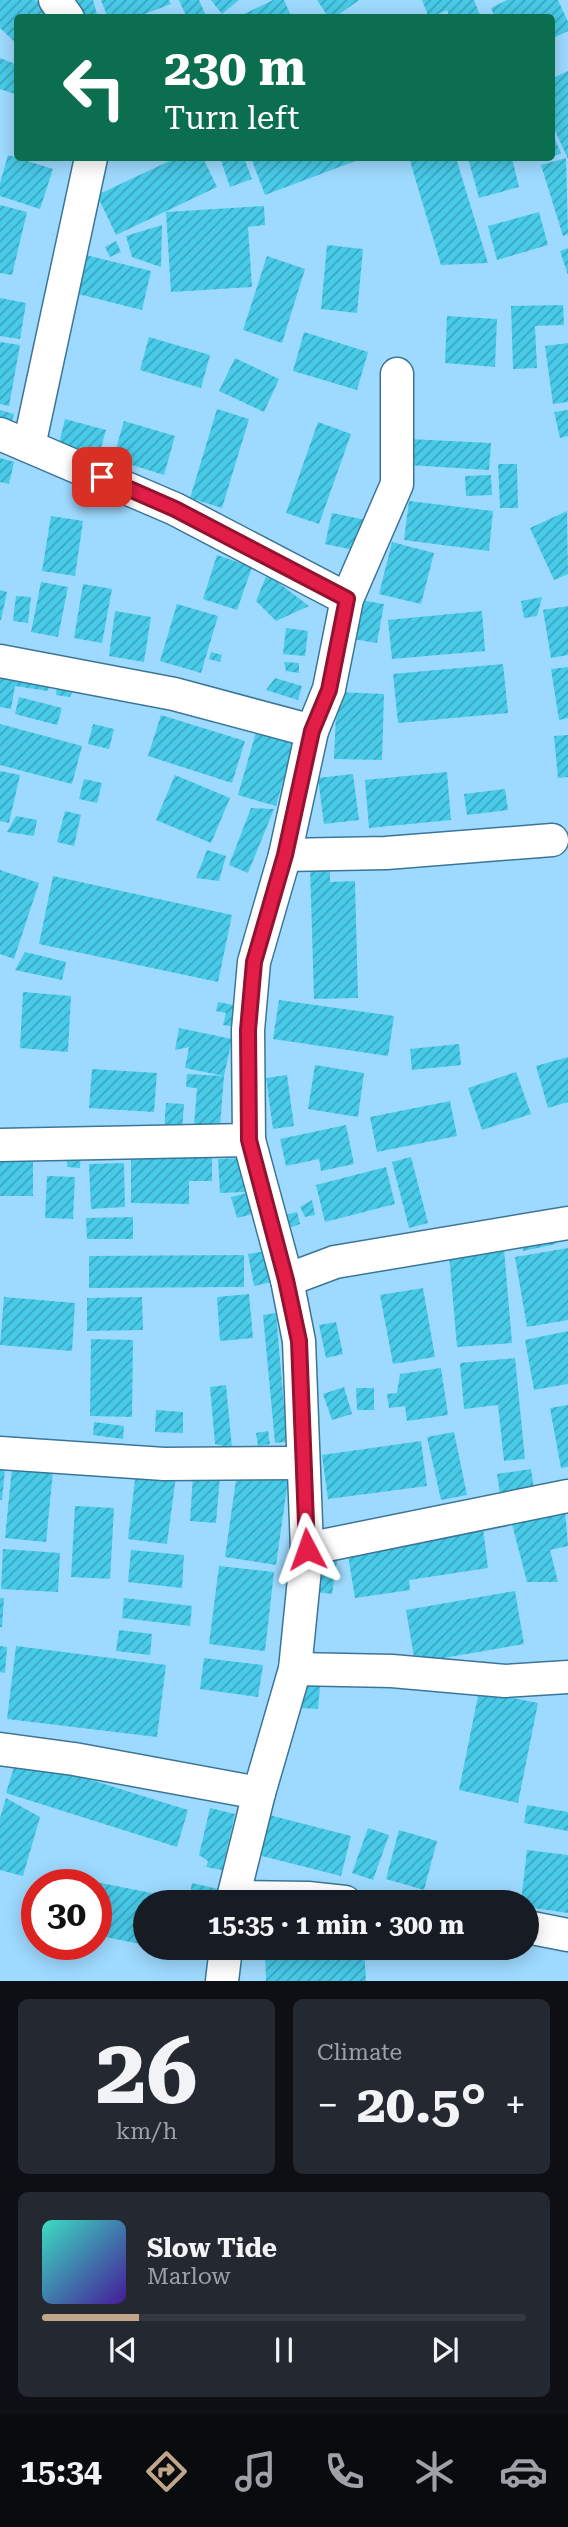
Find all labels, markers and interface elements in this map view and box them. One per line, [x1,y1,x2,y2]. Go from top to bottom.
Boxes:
text: 230 m [164,40,306,97]
icon: left [49,42,140,133]
text: Turn left [164,99,299,137]
pin [72,447,132,507]
icon: arrive [83,458,121,496]
position arrow [270,1512,344,1586]
speed limit sign: 30 [21,1869,112,1960]
text: 15:35 · 1 min · 300 m [208,1910,464,1940]
text: 26 [96,2019,197,2125]
text: Climate [317,2039,402,2066]
text: 20.5° [357,2074,486,2135]
text: − [317,2083,338,2127]
text: + [505,2083,526,2127]
text: km/h [116,2118,177,2145]
text: Slow Tide [147,2233,277,2263]
text: Marlow [147,2263,230,2290]
icon: previous [104,2331,142,2369]
icon: pause [265,2331,303,2369]
icon: next [426,2331,464,2369]
icon: directions [142,2447,191,2496]
icon: music [231,2447,280,2496]
icon: phone [320,2447,369,2496]
icon: climate [410,2447,459,2496]
icon: car [499,2447,548,2496]
text: 15:34 [20,2452,102,2490]

